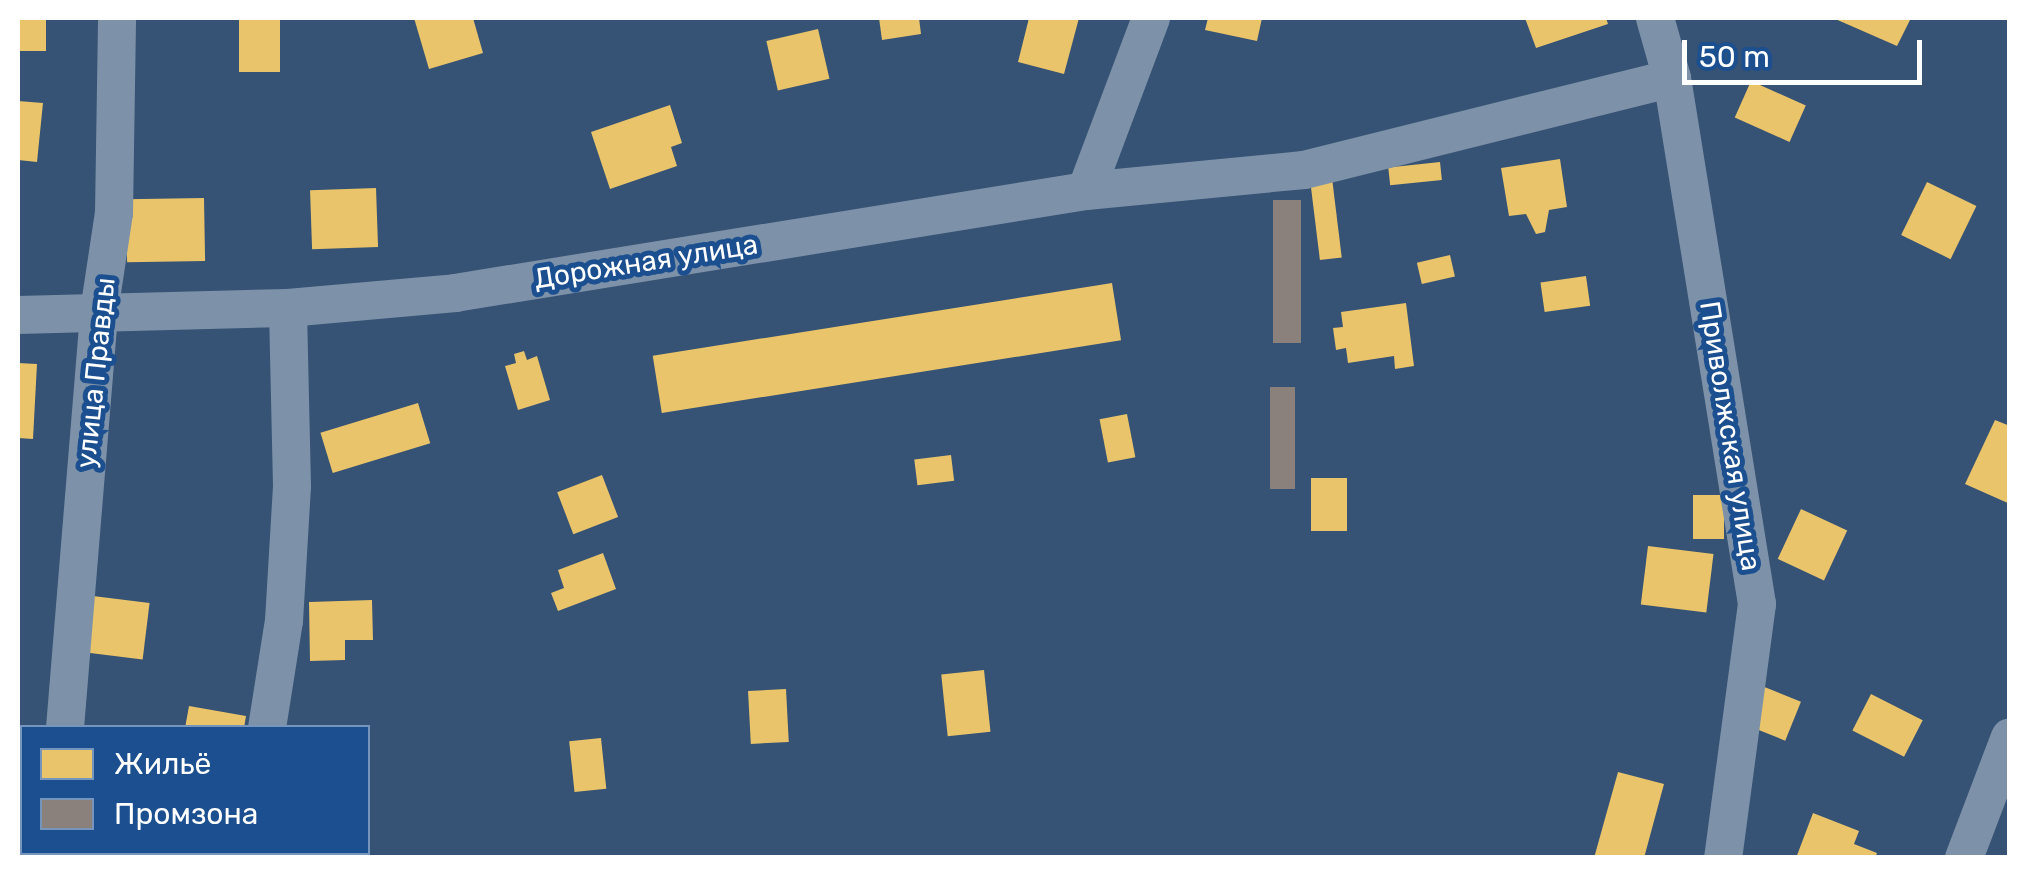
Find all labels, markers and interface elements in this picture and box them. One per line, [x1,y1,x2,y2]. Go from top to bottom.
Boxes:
scale bar [1687,20,1927,82]
text: 50 m [1699,39,1770,75]
street label: Дорожная улица [532,228,760,296]
street label: улица Правды [69,276,123,470]
street label: Приволжская улица [1692,299,1768,573]
legend [20,725,370,855]
text: Жильё [114,746,211,782]
text: Промзона [114,796,258,832]

